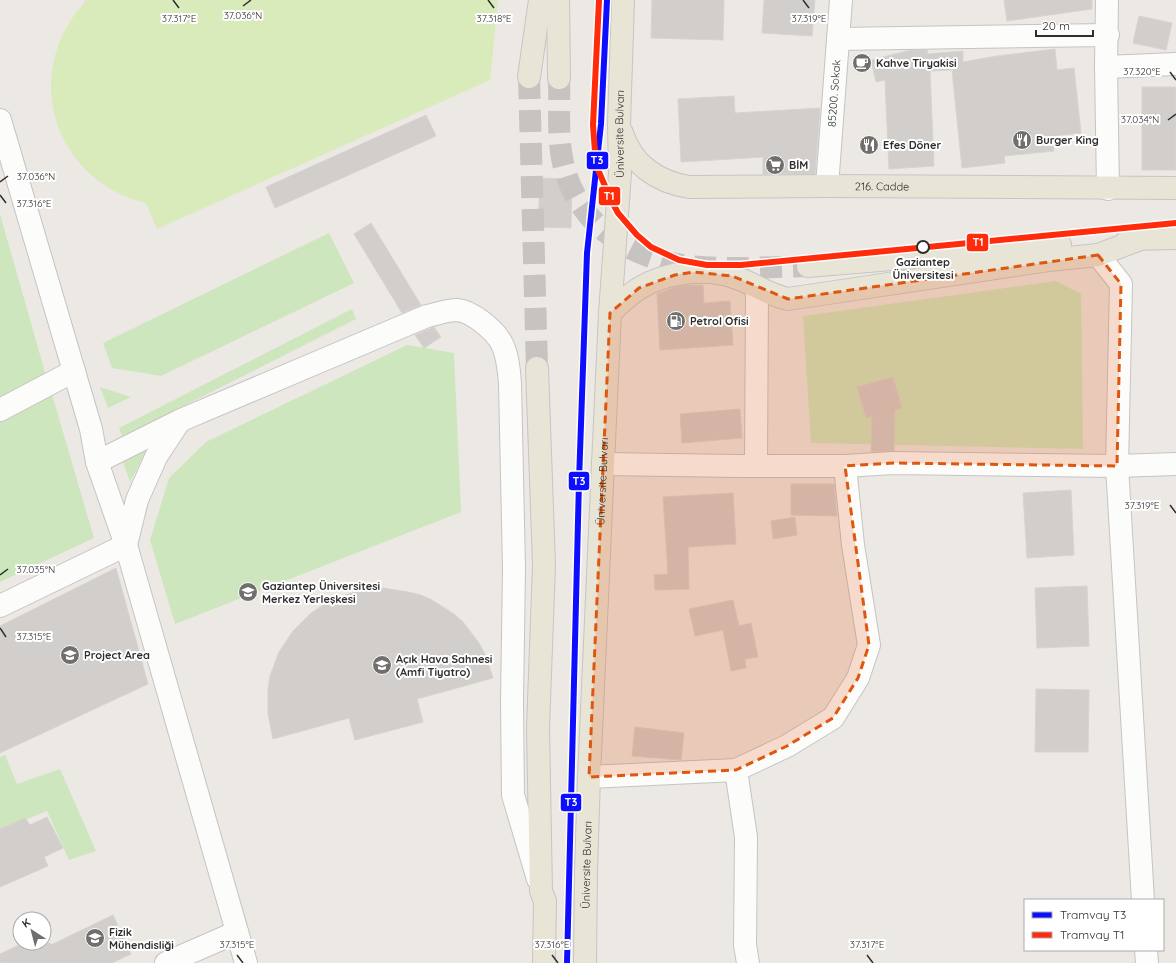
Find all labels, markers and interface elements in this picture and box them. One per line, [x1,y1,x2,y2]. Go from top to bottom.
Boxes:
text: 37.036°N [224,9,262,22]
text: 37.317°E [162,12,197,25]
text: 37.318°E [477,12,512,25]
text: 37.319°E [791,12,827,25]
scale bar [1036,12,1093,38]
text: 20 m [1042,18,1070,33]
cafe icon: Kahve Tiryakisi [851,52,873,74]
place label: Kahve Tiryakisi [876,56,957,70]
street label: 85200. Sokak [824,59,843,127]
text: 37.320°E [1123,65,1161,78]
street label: Üniversite Bulvarı [612,90,627,178]
text: 37.034°N [1121,113,1159,126]
restaurant icon: Burger King [1011,129,1033,151]
place label: Burger King [1036,133,1099,147]
restaurant icon: Efes Döner [858,134,880,156]
place label: Efes Döner [883,138,941,152]
line badge: T3 [586,151,609,170]
text: T3 [591,153,603,167]
supermarket icon: BİM [764,154,786,176]
place label: BİM [789,158,808,172]
text: 37.036°N [17,170,55,183]
street label: 216. Cadde [855,179,909,193]
line badge: T1 [598,186,621,206]
text: T1 [603,189,615,203]
text: 37.316°E [17,197,52,210]
line badge: T1 [966,233,989,252]
text: T1 [972,235,984,249]
marker: Gaziantep Üniversitesi [916,240,930,254]
place label: Gaziantep Üniversitesi [892,255,954,282]
fuel station icon: Petrol Ofisi [665,310,687,332]
place label: Petrol Ofisi [690,314,749,328]
street label: Üniversite Bulvarı [593,437,611,526]
line badge: T3 [568,471,590,491]
text: T3 [573,474,585,488]
text: 37.319°E [1124,499,1160,512]
text: 37.035°N [17,563,55,576]
place label: Gaziantep Üniversitesi Merkez Yerleşkesi [262,579,380,606]
school or university icon: Gaziantep Üniversitesi Merkez Yerleşkesi [237,581,259,603]
text: 37.315°E [17,630,52,643]
school or university icon: Project Area [59,644,81,666]
place label: Project Area [84,648,150,662]
place label: Açık Hava Sahnesi (Amfi Tiyatro) [396,652,492,679]
school or university icon: Açık Hava Sahnesi (Amfi Tiyatro) [371,654,393,676]
line badge: T3 [560,793,582,812]
text: T3 [565,795,577,809]
street label: Üniversite Bulvarı [579,821,595,909]
legend [1024,899,1164,951]
text: Tramvay T3 [1060,907,1126,922]
north arrow [12,911,52,951]
text: K [19,915,33,931]
place label: Fizik Mühendisliği [109,925,174,952]
school or university icon: Fizik Mühendisliği [84,927,106,949]
text: Tramvay T1 [1060,927,1125,942]
text: 37.315°E [220,938,255,951]
text: 37.316°E [535,938,570,951]
text: 37.317°E [850,938,885,951]

